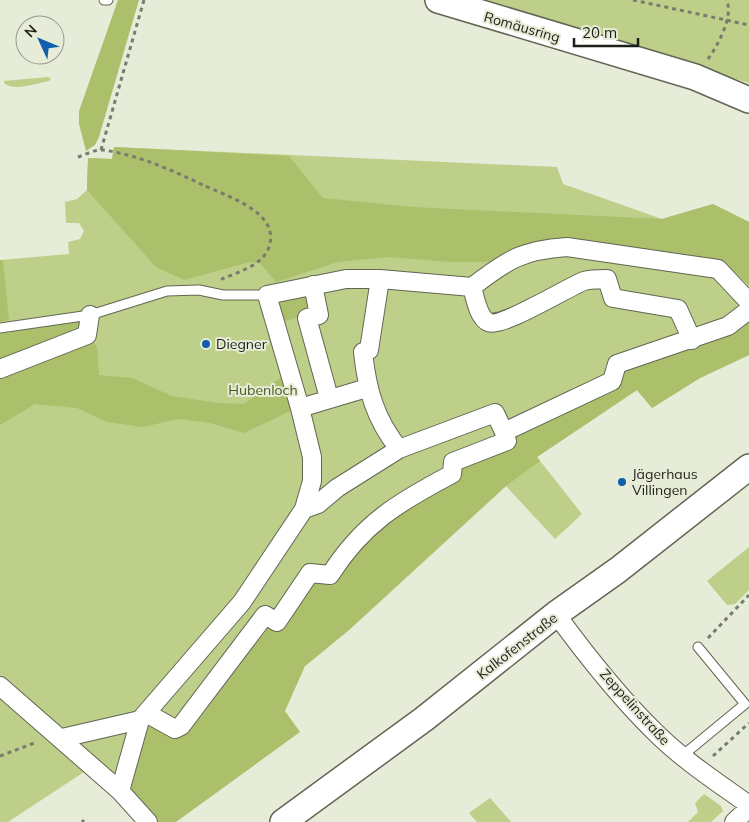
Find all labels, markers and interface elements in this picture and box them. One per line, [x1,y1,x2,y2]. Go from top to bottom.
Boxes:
street label: Romäusring [482,8,562,46]
north arrow [15,15,65,65]
scale bar [574,15,638,47]
text: N [21,21,41,41]
text: 20 m [582,23,617,42]
place label: Diegner [216,335,268,353]
marker: Diegner [200,338,212,350]
park label: Hubenloch [228,381,298,399]
place label: Jägerhaus Villingen [632,465,698,499]
marker: Jägerhaus Villingen [616,476,628,488]
street label: Kalkofenstraße [473,609,561,683]
street label: Zeppelinstraße [596,665,674,749]

